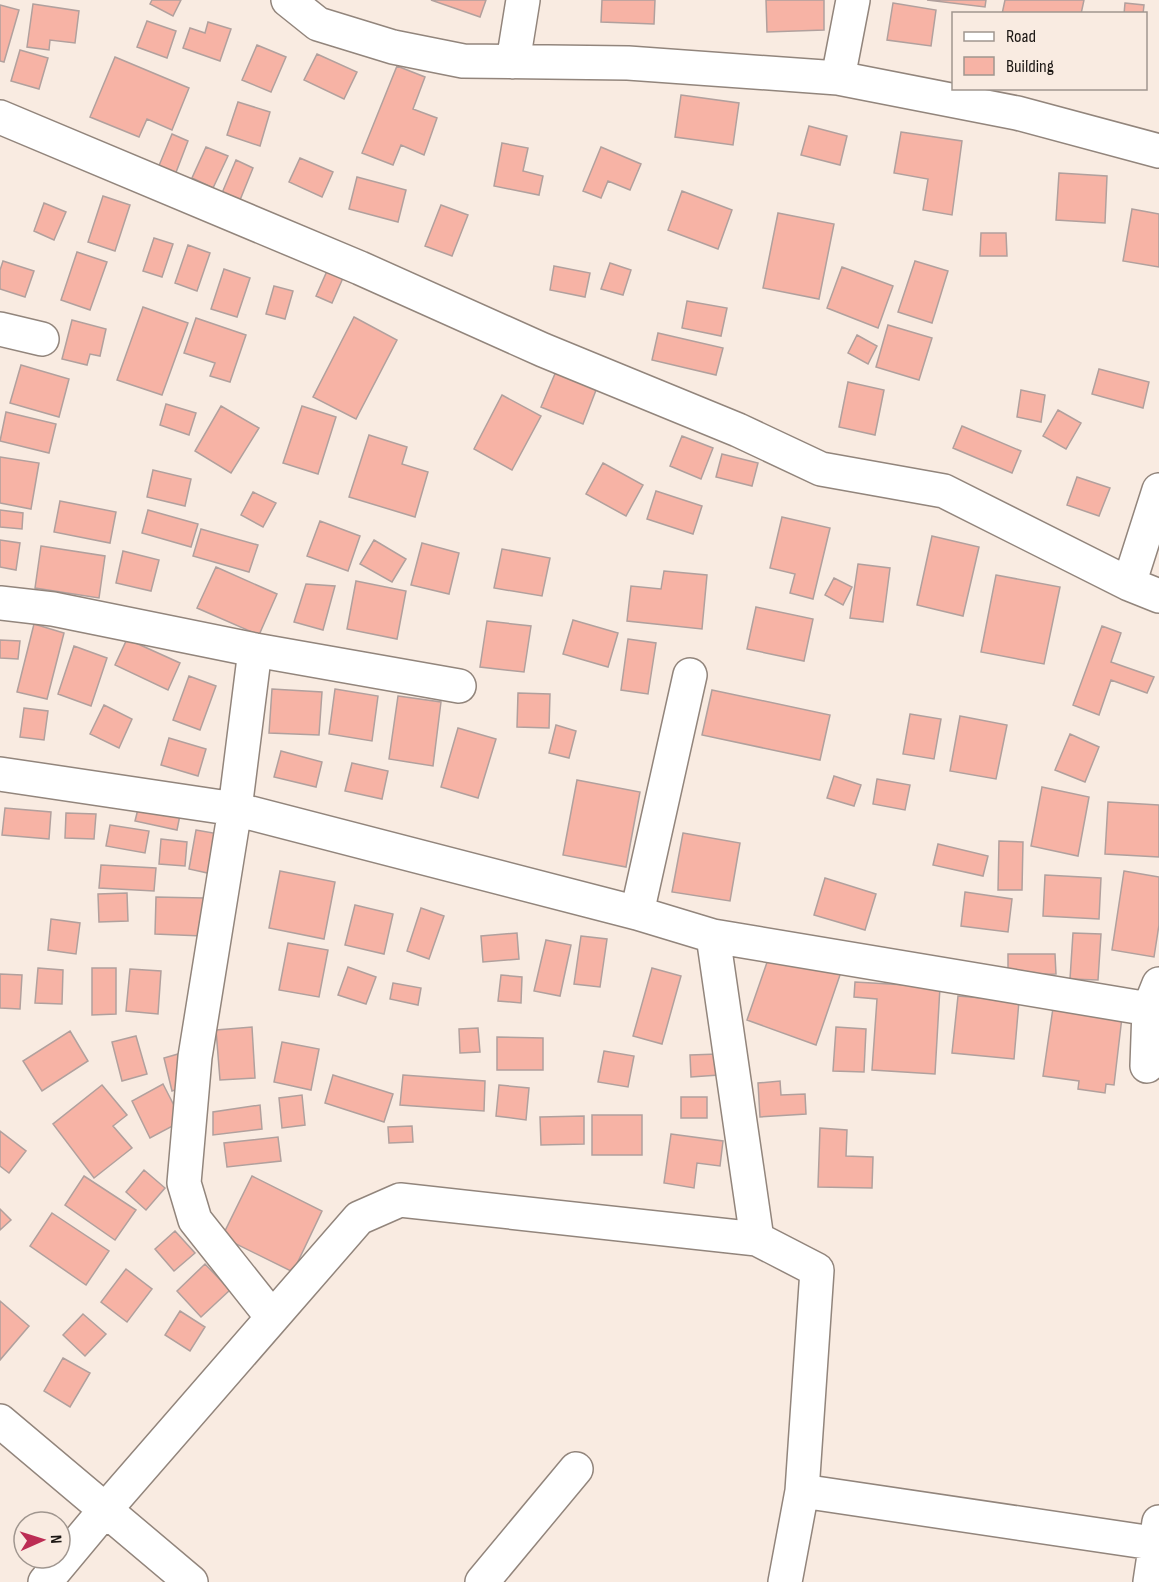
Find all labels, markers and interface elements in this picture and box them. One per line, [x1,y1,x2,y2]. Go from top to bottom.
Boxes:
legend [952,12,1147,90]
text: Road [1006,26,1036,47]
text: Building [1006,56,1054,77]
north arrow [12,1510,72,1570]
text: N [46,1535,65,1544]

